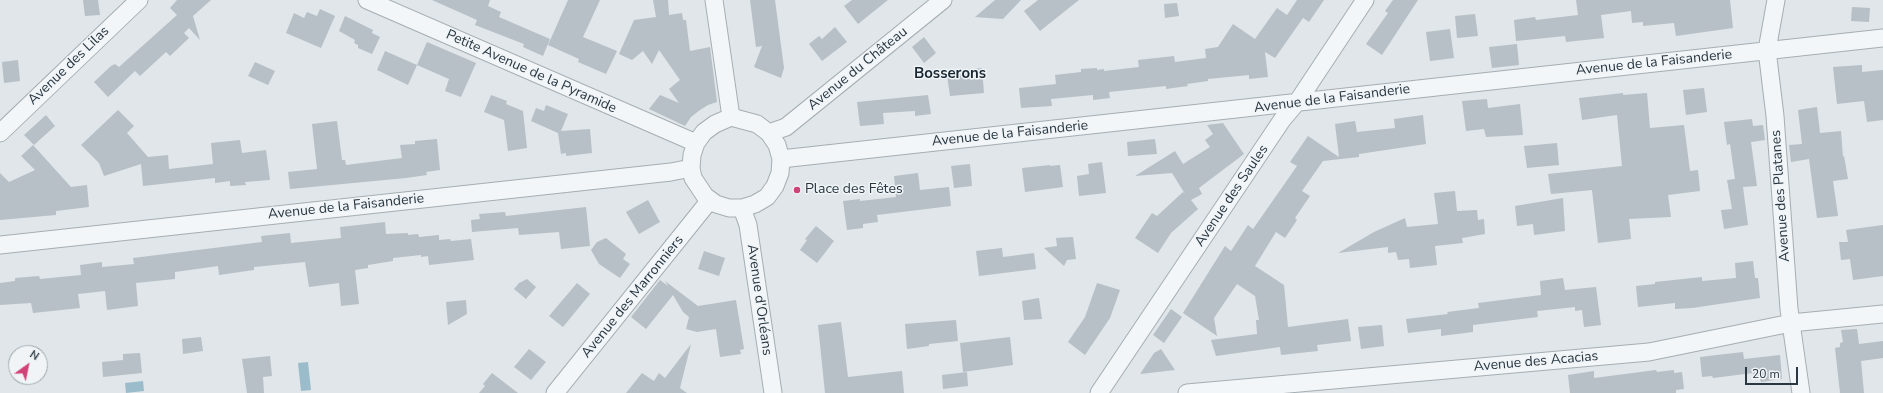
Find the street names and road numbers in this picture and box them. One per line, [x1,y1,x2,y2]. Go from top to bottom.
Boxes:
street label: Avenue des Lilas [25,23,113,109]
street label: Avenue du Château [805,24,911,114]
street label: Petite Avenue de la Pyramide [443,27,619,117]
street label: Avenue de la Faisanderie [1575,46,1733,80]
street label: Avenue de la Faisanderie [1253,81,1411,117]
street label: Avenue de la Faisanderie [931,117,1089,151]
street label: Avenue des Platanes [1768,130,1794,262]
street label: Avenue des Saules [1192,142,1272,250]
street label: Avenue de la Faisanderie [267,190,425,224]
street label: Avenue des Marronniers [578,232,688,362]
street label: Avenue d'Orléans [743,243,775,357]
street label: Avenue des Acacias [1473,348,1599,376]

